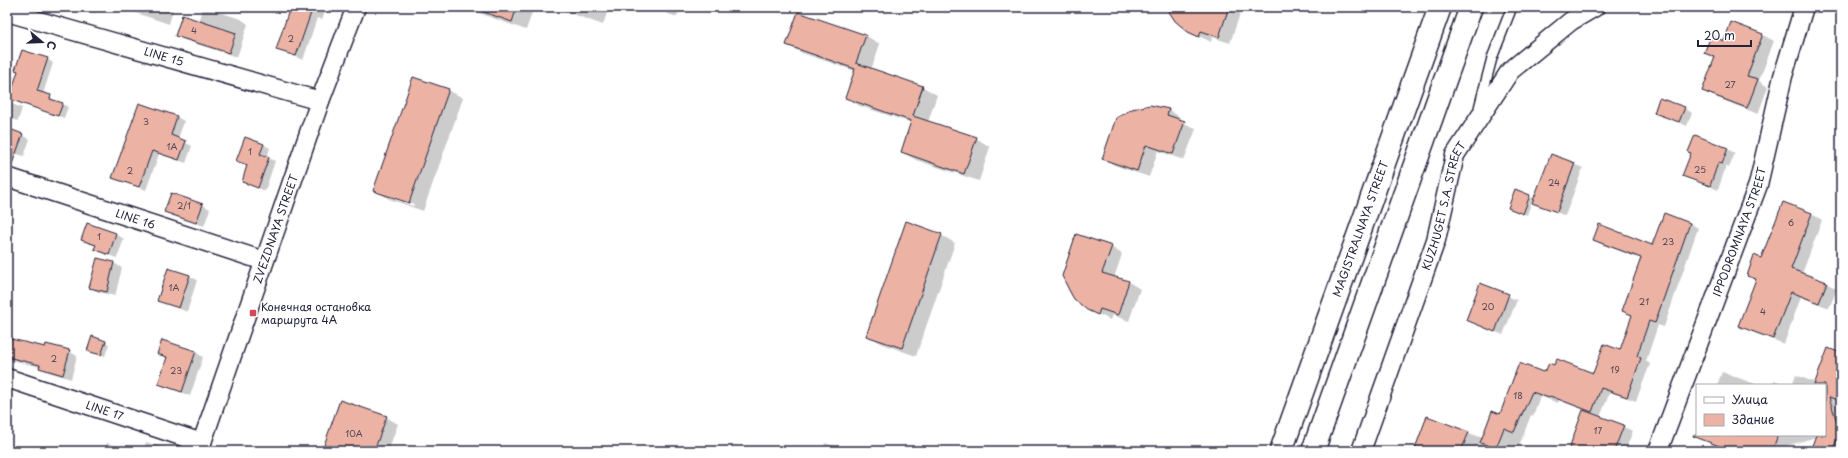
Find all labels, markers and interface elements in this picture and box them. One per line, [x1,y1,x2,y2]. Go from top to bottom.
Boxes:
north arrow [22,22,62,62]
scale bar [1698,22,1751,48]
house number: 4 [191,23,197,37]
text: 20 m [1704,26,1735,44]
house number: 2 [288,31,294,45]
text: С [43,39,61,52]
street label: LINE 15 [142,42,186,70]
house number: 27 [1724,77,1736,91]
house number: 3 [143,114,149,128]
street label: KUZHUGET S.A. STREET [1417,137,1470,272]
house number: 1А [167,139,178,153]
house number: 1 [248,144,252,158]
street label: MAGISTRALNAYA STREET [1328,158,1392,299]
house number: 25 [1694,162,1706,176]
house number: 2 [127,163,133,177]
street label: IPPODROMNAYA STREET [1708,165,1770,299]
street label: ZVEZDNAYA STREET [249,171,302,286]
house number: 24 [1548,175,1560,189]
house number: 2/1 [177,198,191,212]
street label: LINE 16 [113,204,158,233]
house number: 6 [1788,215,1794,229]
house number: 1 [97,229,101,243]
house number: 23 [1662,234,1674,248]
house number: 1А [169,280,180,294]
house number: 21 [1639,294,1649,308]
place label: Конечная остановка маршрута 4А [261,298,371,328]
house number: 20 [1482,299,1495,313]
house number: 4 [1760,304,1766,318]
marker: Конечная остановка маршрута 4А [248,308,258,318]
house number: 2 [51,351,57,365]
house number: 19 [1610,362,1620,376]
house number: 23 [170,363,182,377]
legend [1696,384,1826,436]
house number: 18 [1513,388,1523,402]
text: Улица [1732,390,1768,408]
street label: LINE 17 [84,396,126,424]
text: Здание [1732,410,1774,428]
house number: 17 [1594,423,1603,437]
house number: 10А [345,426,363,440]

